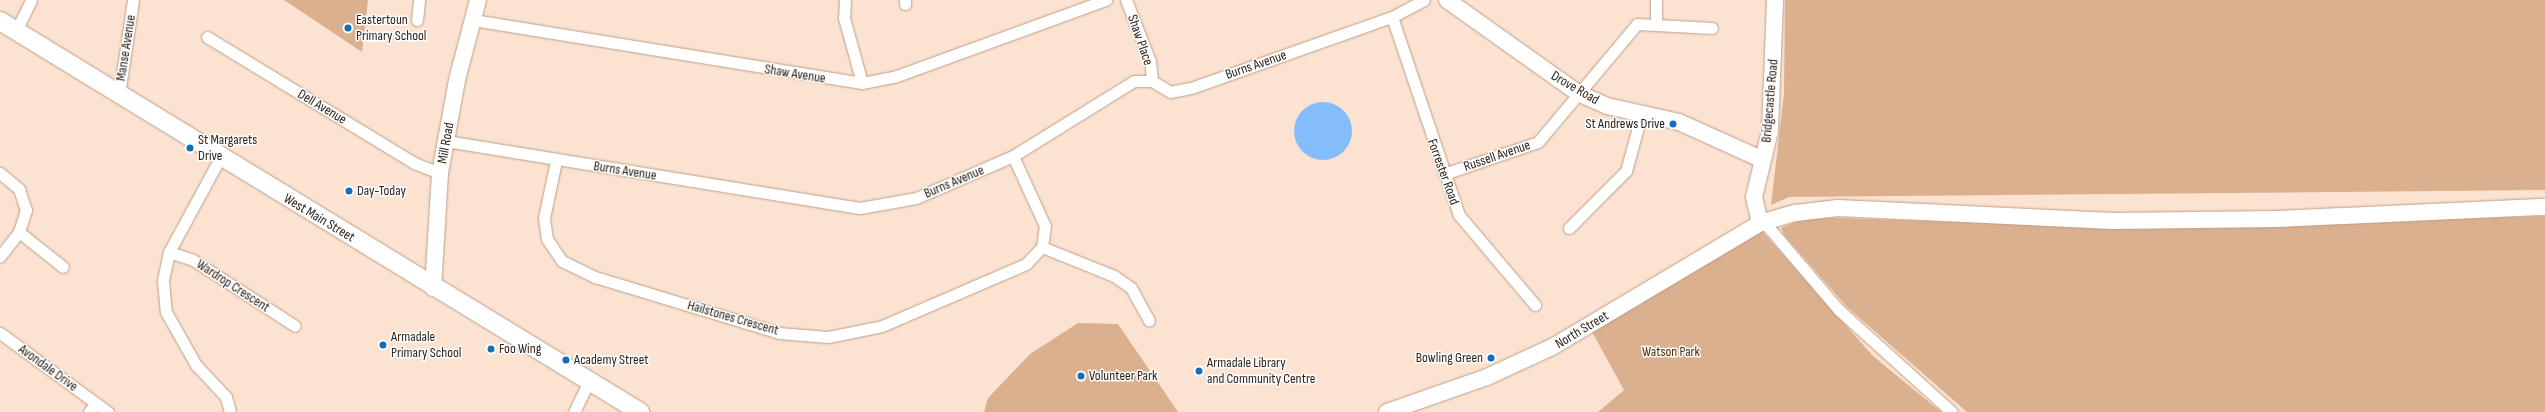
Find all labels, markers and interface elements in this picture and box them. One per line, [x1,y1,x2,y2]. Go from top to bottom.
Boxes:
place label: Eastertoun Primary School [356,12,426,44]
street label: Shaw Place [1124,12,1156,68]
street label: Manse Avenue [112,14,140,82]
marker: Eastertoun Primary School [343,23,353,33]
street label: Burns Avenue [1223,47,1289,83]
street label: Bridgecastle Road [1758,59,1782,143]
street label: Shaw Avenue [763,61,827,87]
street label: Drove Road [1548,68,1602,108]
street label: Dell Avenue [294,86,350,128]
place label: St Andrews Drive [1585,116,1665,132]
marker: St Andrews Drive [1668,119,1678,129]
street label: Mill Road [434,121,458,165]
place label: St Margarets Drive [198,132,257,164]
street label: Forrester Road [1423,137,1463,207]
street label: Russell Avenue [1461,137,1533,175]
marker: St Margarets Drive [185,143,195,153]
street label: Burns Avenue [592,158,658,184]
street label: Burns Avenue [921,162,987,202]
place label: Day-Today [357,183,406,199]
marker: Day-Today [344,186,354,196]
street label: West Main Street [280,190,358,246]
street label: Wardrop Crescent [193,256,273,316]
street label: Hailstones Crescent [685,297,781,339]
street label: North Street [1552,308,1612,352]
place label: Armadale Primary School [391,329,461,362]
marker: Armadale Primary School [378,340,388,350]
street label: Avondale Drive [15,341,81,395]
place label: Foo Wing [499,341,541,357]
marker: Foo Wing [486,344,496,354]
park label: Watson Park [1642,344,1700,360]
place label: Bowling Green [1416,350,1483,366]
place label: Academy Street [574,352,649,368]
marker: Bowling Green [1486,353,1496,363]
marker: Academy Street [561,355,571,365]
place label: Armadale Library and Community Centre [1207,355,1315,388]
marker: Armadale Library and Community Centre [1194,366,1204,376]
place label: Volunteer Park [1089,368,1157,384]
marker: Volunteer Park [1076,371,1086,381]

